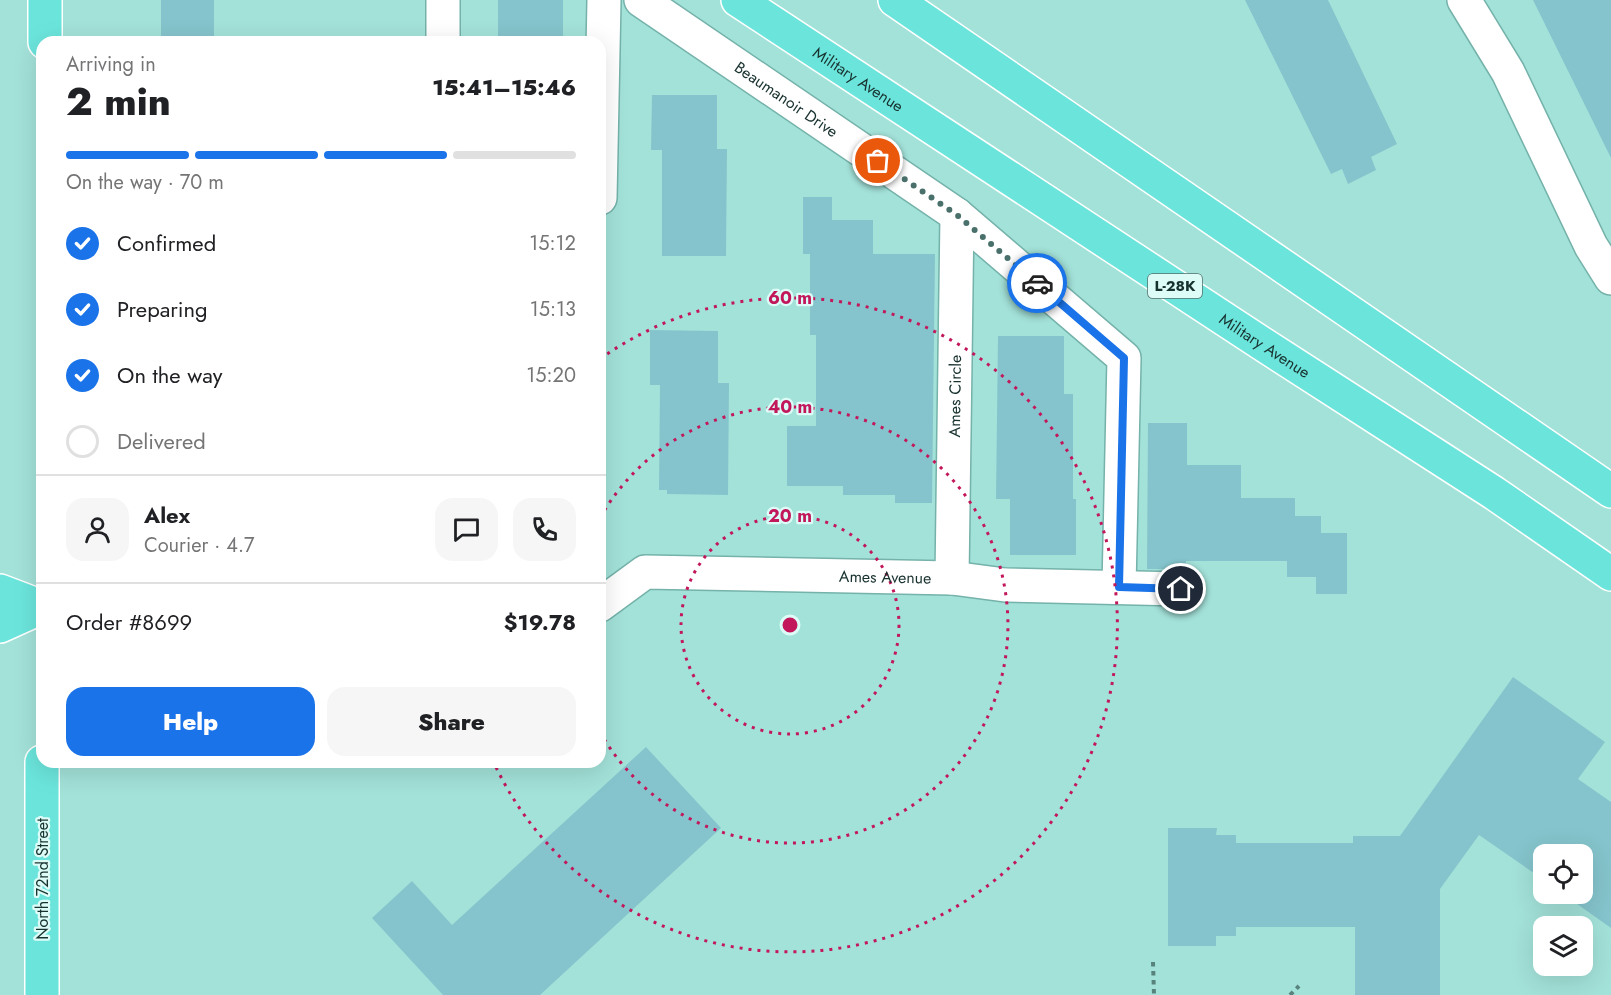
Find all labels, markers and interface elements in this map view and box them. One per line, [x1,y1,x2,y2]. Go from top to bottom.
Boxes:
street label: Military Avenue [808,41,908,118]
text: Arriving in [66,50,156,79]
street label: Beaumanoir Drive [730,56,843,143]
text: 15:41–15:46 [432,71,576,103]
text: 2 min [66,73,171,130]
pin [852,135,903,186]
icon: bag [861,144,894,177]
text: On the way · 70 m [66,168,224,197]
icon: check [66,227,99,260]
text: Confirmed [117,227,216,259]
text: 15:12 [529,229,576,258]
courier [1007,253,1067,313]
icon: car [1021,267,1054,300]
road number: L-28K [1148,274,1202,298]
text: 60 m [768,285,812,311]
icon: check [66,293,99,326]
text: Preparing [117,293,208,325]
text: 15:13 [530,295,576,324]
street label: Military Avenue [1215,308,1315,384]
street label: Ames Circle [943,355,967,437]
icon: check [66,359,99,392]
text: On the way [117,359,222,391]
text: 15:20 [526,361,576,390]
text: 40 m [768,394,812,420]
text: Delivered [117,425,206,457]
button: person [66,498,129,561]
button: chat [435,498,498,561]
button: phone [513,498,576,561]
text: Alex [144,499,190,531]
text: 20 m [768,503,812,529]
text: Courier · 4.7 [144,531,255,560]
pin [1155,563,1206,614]
street label: Ames Avenue [839,565,932,590]
icon: home [1164,572,1197,605]
text: Order #8699 [66,606,192,638]
text: $19.78 [504,606,576,638]
centre of rings [780,615,800,635]
button: Help [66,687,315,756]
button: Share [327,687,576,756]
street label: North 72nd Street [31,818,54,940]
map controls [1533,844,1593,976]
button: locate [1533,844,1593,904]
button: layers [1533,916,1593,976]

